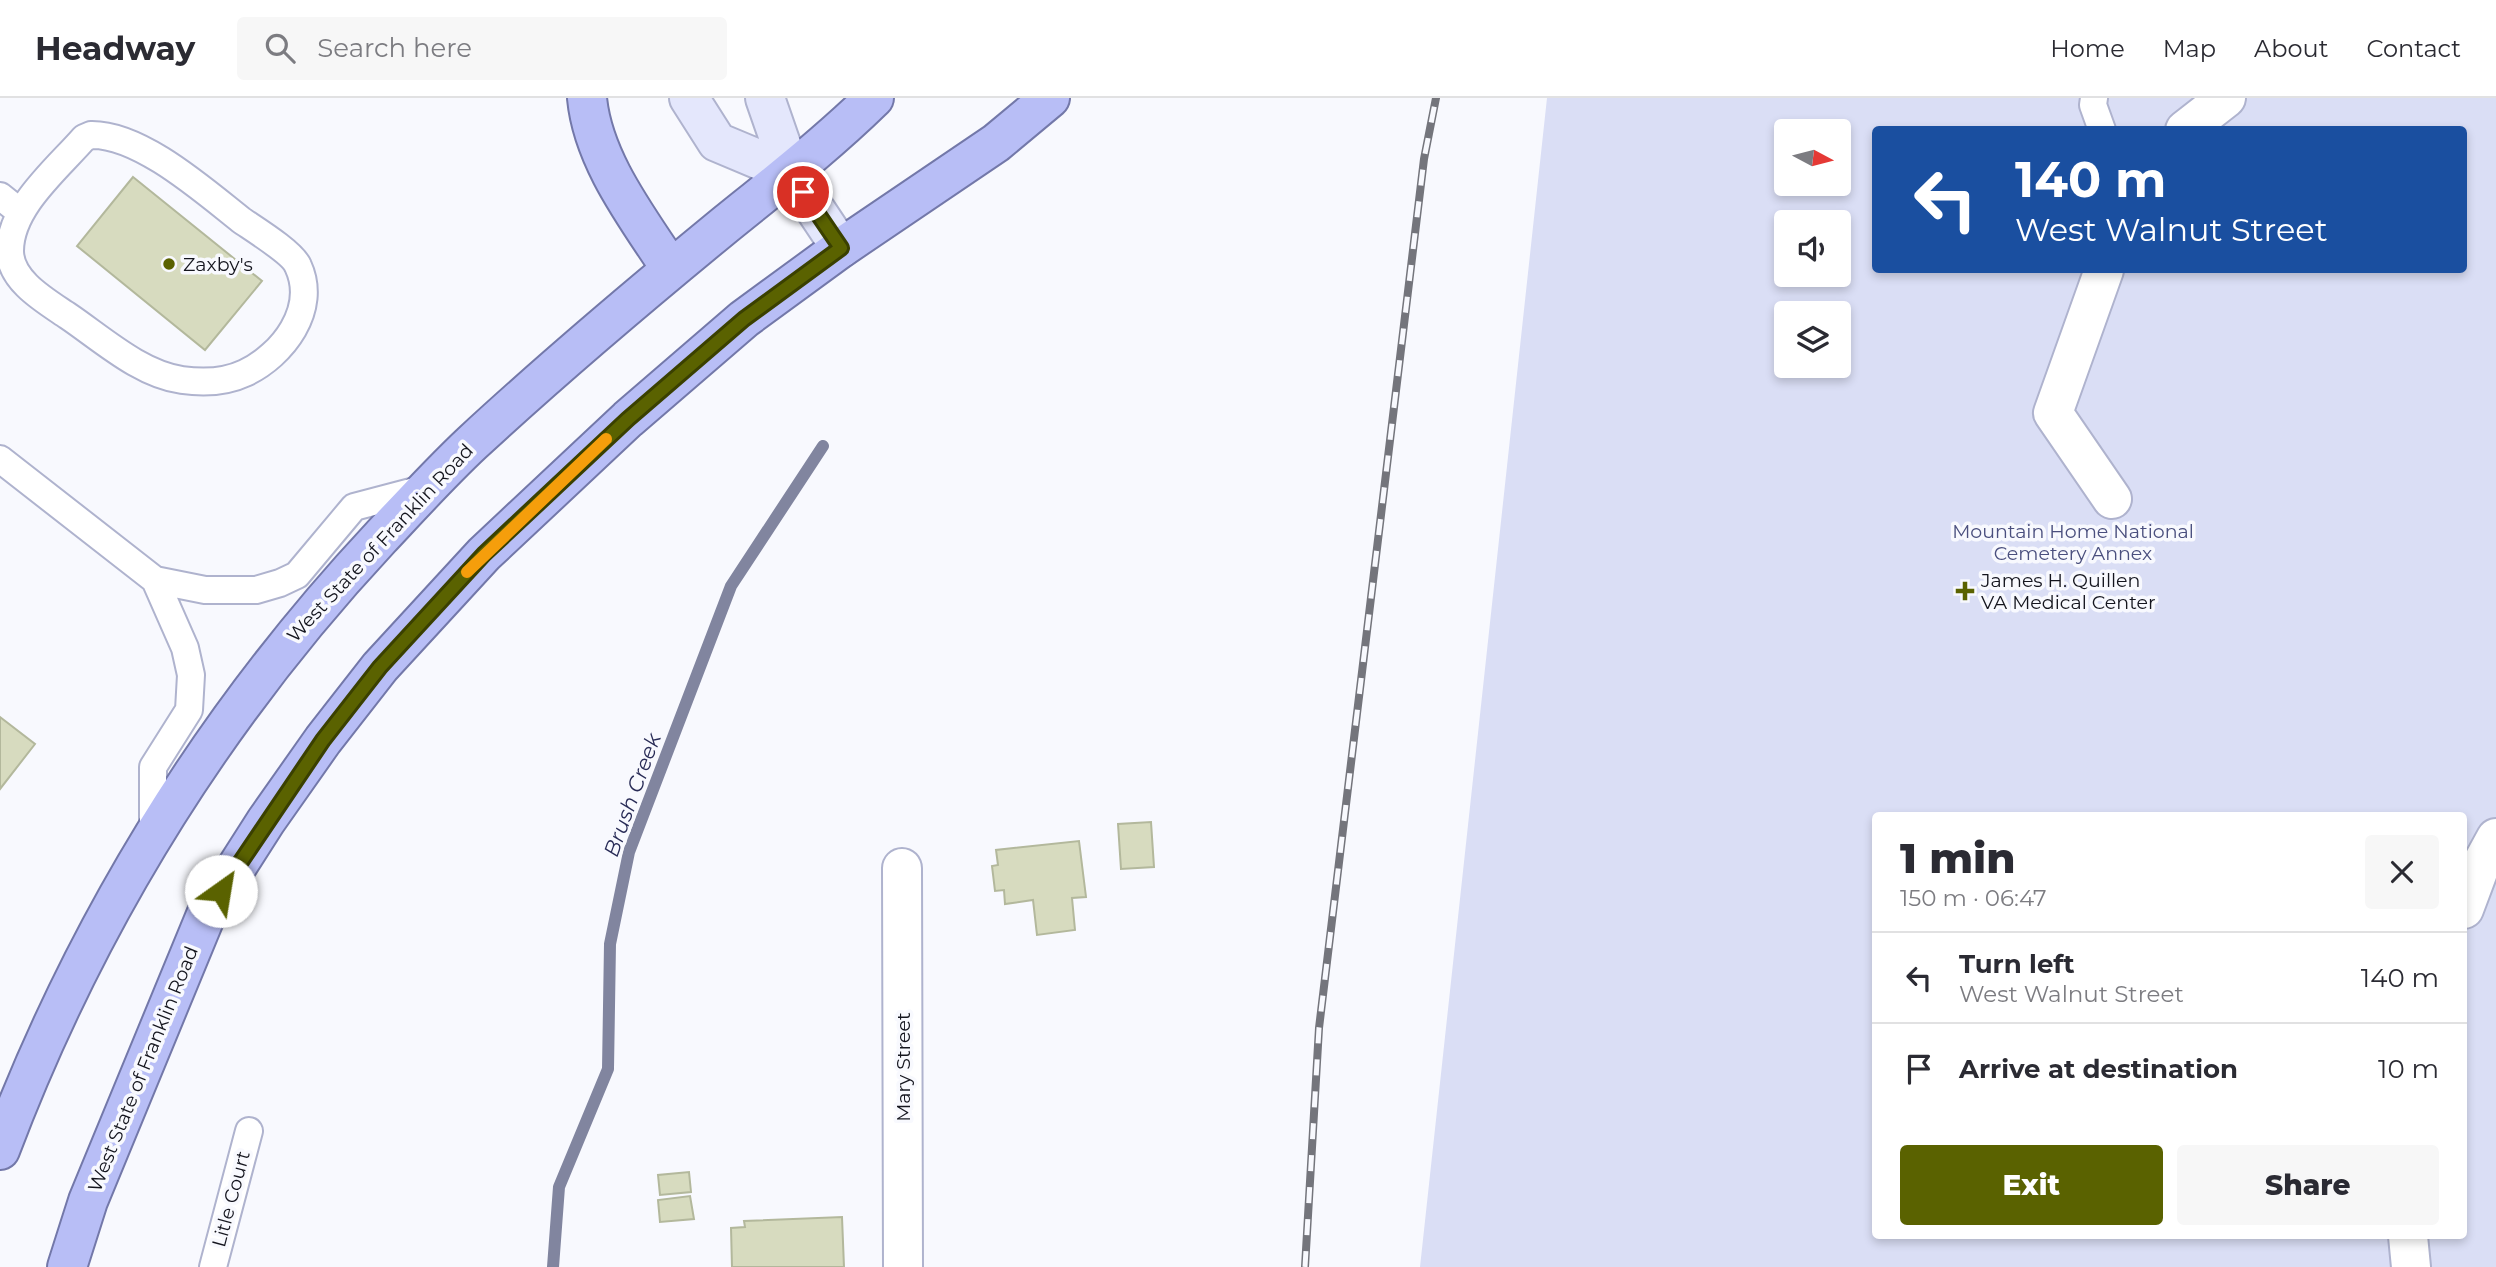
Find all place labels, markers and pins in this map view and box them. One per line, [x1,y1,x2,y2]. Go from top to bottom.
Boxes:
pin [773,162,833,222]
place label: Zaxby's [183,253,253,276]
marker: Zaxby's [161,256,177,272]
place label: James H. Quillen VA Medical Center [1980,569,2156,614]
marker: James H. Quillen VA Medical Center [1955,581,1975,601]

